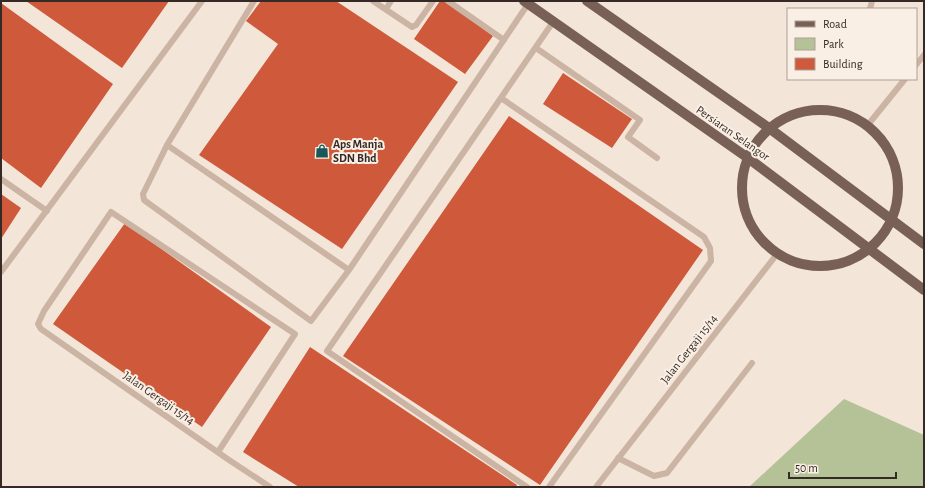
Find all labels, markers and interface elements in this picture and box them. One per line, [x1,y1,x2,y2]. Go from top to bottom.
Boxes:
legend [787,8,917,80]
text: Road [823,18,847,30]
text: Park [823,38,844,50]
text: Building [823,58,863,70]
street label: Persiaran Selangor [694,103,772,163]
place label: Aps Manja SDN Bhd [333,138,384,164]
shop icon: Aps Manja SDN Bhd [314,143,330,159]
street label: Jalan Gergaji 15/14 [658,312,720,386]
street label: Jalan Gergaji 15/14 [121,369,197,428]
scale bar [789,454,896,480]
text: 50 m [795,462,818,474]

